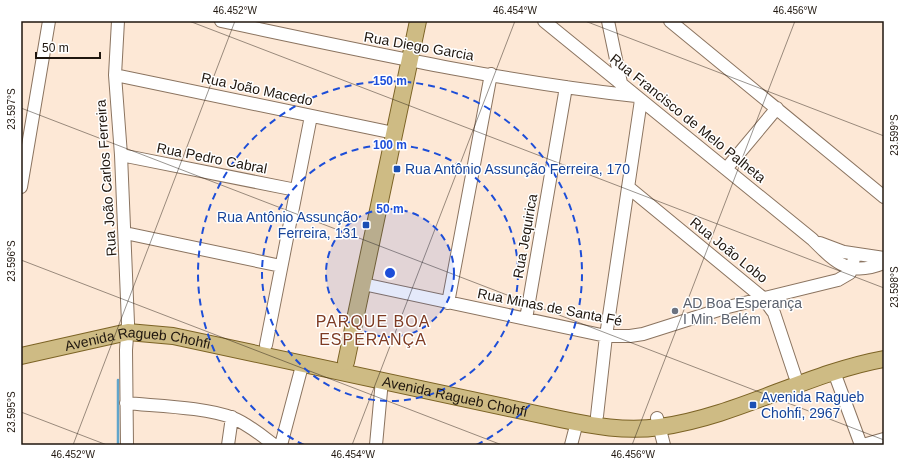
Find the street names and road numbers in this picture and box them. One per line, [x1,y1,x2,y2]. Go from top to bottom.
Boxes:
street label: Rua Diego Garcia [363,28,475,64]
street label: Rua Francisco de Melo Palheta [607,50,769,186]
street label: Rua João Macedo [200,69,314,109]
street label: Rua João Carlos Ferreira [93,99,119,257]
street label: Rua Pedro Cabral [155,139,269,177]
street label: Rua Jequirica [510,192,540,280]
street label: Rua João Lobo [687,214,771,286]
street label: Rua Minas de Santa Fé [476,285,624,329]
street label: Avenida Ragueb Chohfi [63,324,212,354]
street label: Avenida Ragueb Chohfi [381,373,529,420]

